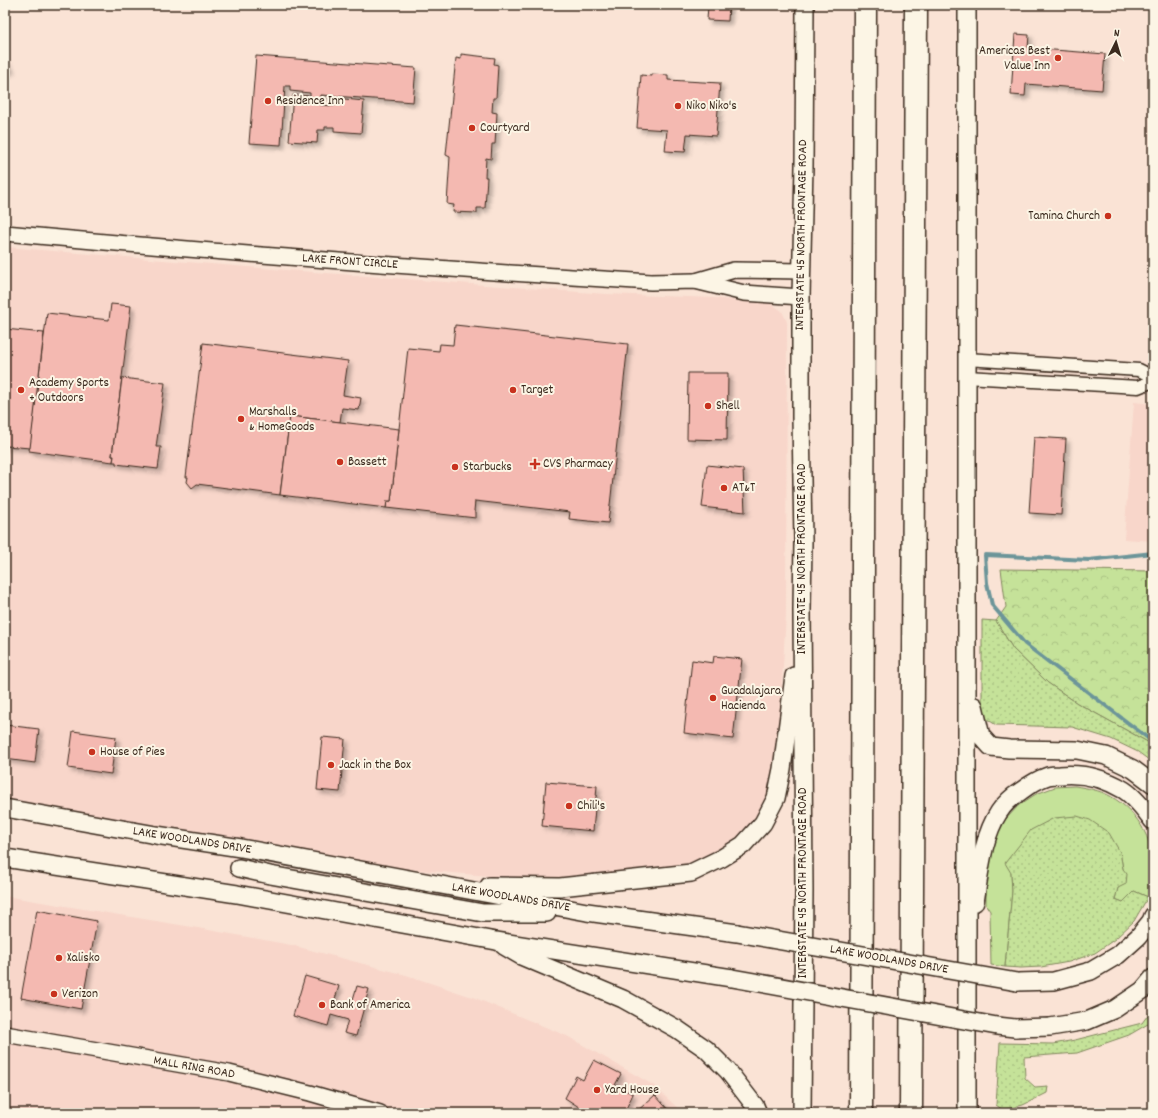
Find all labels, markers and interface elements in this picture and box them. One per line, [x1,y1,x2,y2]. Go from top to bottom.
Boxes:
north arrow [1096,22,1136,62]
text: N [1113,26,1121,42]
place label: Americas Best Value Inn [979,42,1050,76]
marker: Americas Best Value Inn [1053,53,1063,63]
place label: Residence Inn [276,92,344,111]
marker: Residence Inn [263,96,273,106]
place label: Niko Niko's [686,97,737,116]
marker: Niko Niko's [673,101,683,111]
place label: Courtyard [480,119,530,138]
marker: Courtyard [467,123,477,133]
street label: INTERSTATE 45 NORTH FRONTAGE ROAD [791,139,813,331]
place label: Tamina Church [1028,207,1100,226]
marker: Tamina Church [1103,211,1113,221]
street label: LAKE FRONT CIRCLE [301,249,399,275]
place label: Academy Sports + Outdoors [29,374,109,408]
place label: Target [521,381,554,400]
marker: Academy Sports + Outdoors [16,385,26,395]
marker: Target [508,385,518,395]
place label: Shell [716,397,740,416]
marker: Shell [703,401,713,411]
place label: Marshalls & HomeGoods [249,403,315,437]
marker: Marshalls & HomeGoods [236,414,246,424]
place label: Bassett [348,453,387,472]
place label: CVS Pharmacy [543,455,613,474]
marker: Bassett [335,457,345,467]
place label: Starbucks [463,458,512,477]
marker: CVS Pharmacy [530,459,540,469]
marker: Starbucks [450,462,460,472]
street label: INTERSTATE 45 NORTH FRONTAGE ROAD [793,463,812,654]
place label: AT&T [732,479,755,498]
marker: AT&T [719,483,729,493]
place label: Guadalajara Hacienda [721,682,782,716]
marker: Guadalajara Hacienda [708,693,718,703]
place label: House of Pies [100,743,165,762]
marker: House of Pies [87,747,97,757]
place label: Jack in the Box [339,756,411,775]
marker: Jack in the Box [326,760,336,770]
street label: INTERSTATE 45 NORTH FRONTAGE ROAD [794,787,813,978]
place label: Chili's [577,797,605,816]
marker: Chili's [564,801,574,811]
street label: LAKE WOODLANDS DRIVE [131,822,253,860]
street label: LAKE WOODLANDS DRIVE [450,878,572,918]
street label: LAKE WOODLANDS DRIVE [828,940,950,980]
place label: Xalisko [67,949,100,968]
marker: Xalisko [54,953,64,963]
place label: Verizon [62,985,98,1004]
marker: Verizon [49,989,59,999]
place label: Bank of America [330,996,411,1015]
marker: Bank of America [317,1000,327,1010]
street label: MALL RING ROAD [152,1052,236,1085]
place label: Yard House [605,1081,659,1100]
marker: Yard House [592,1085,602,1095]

